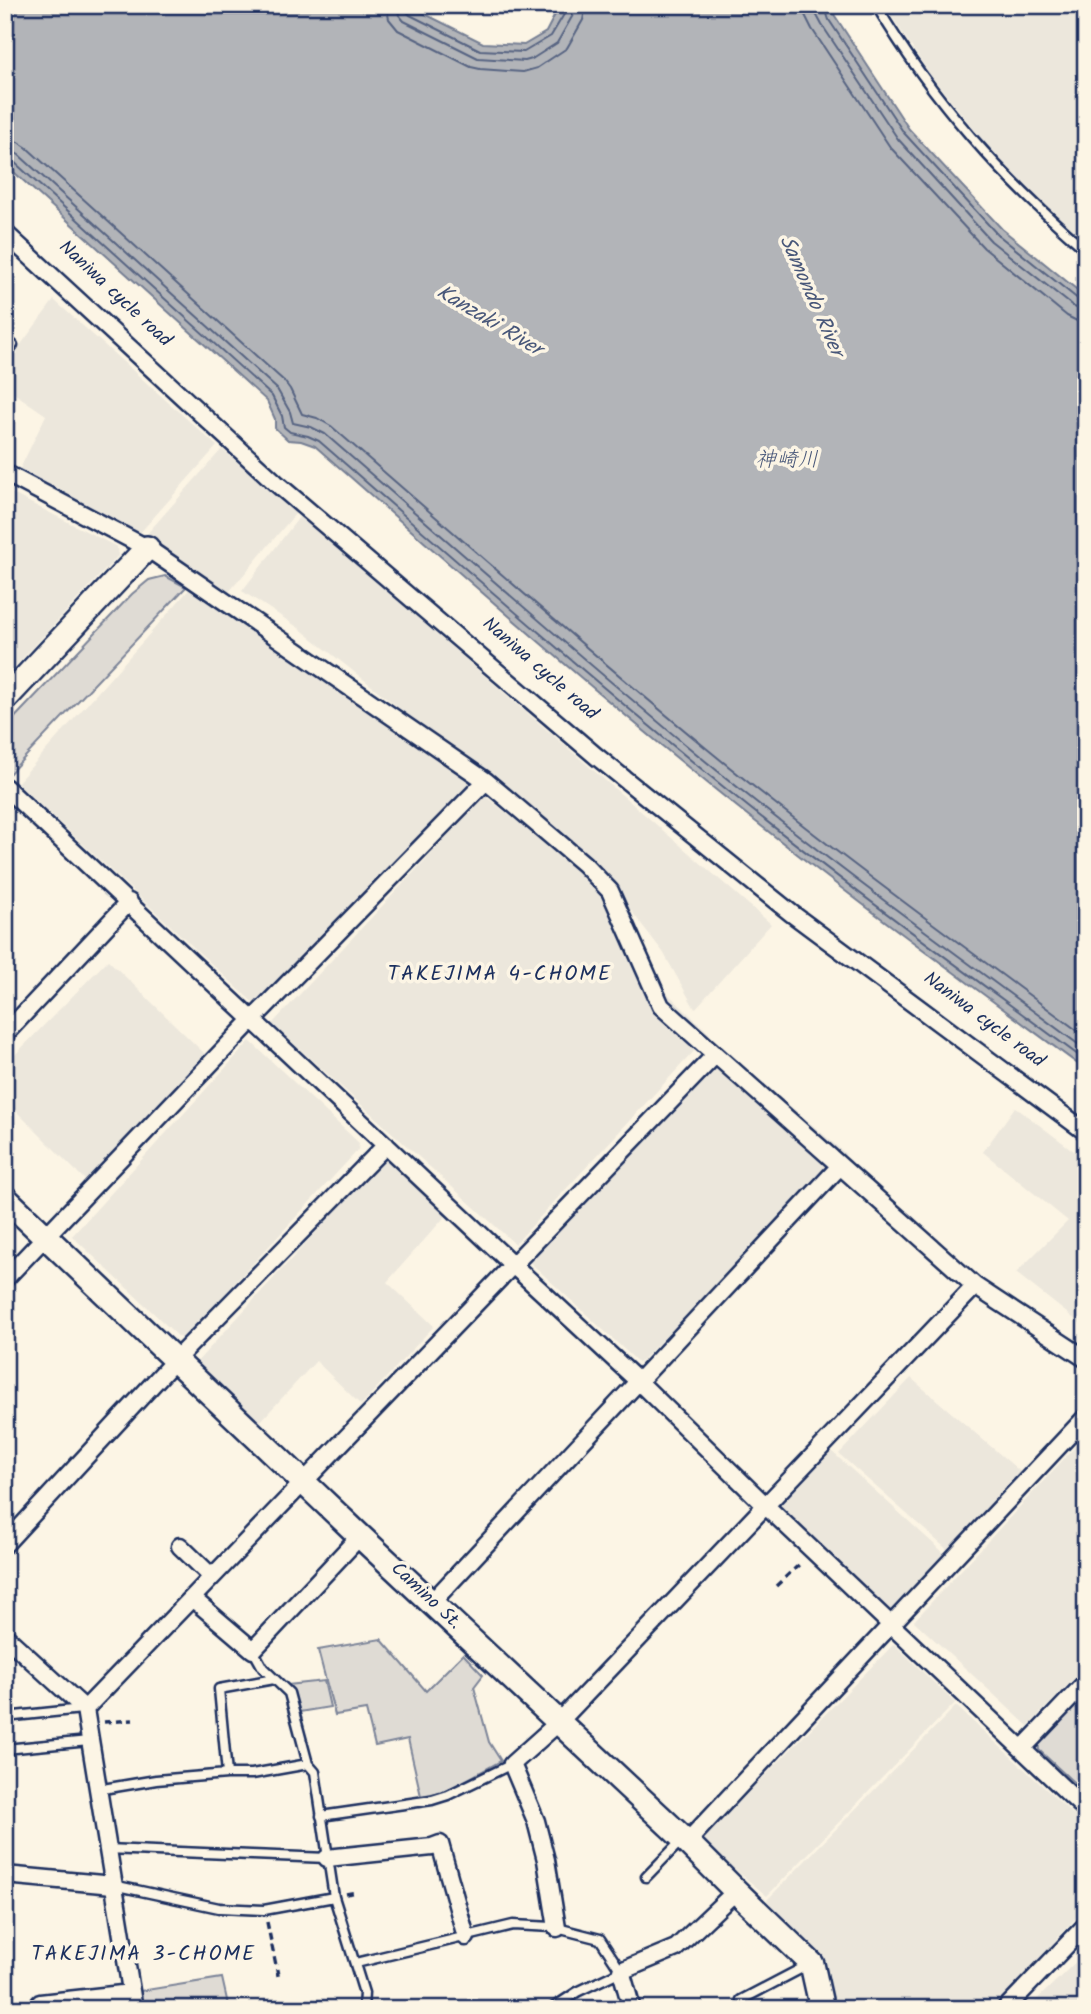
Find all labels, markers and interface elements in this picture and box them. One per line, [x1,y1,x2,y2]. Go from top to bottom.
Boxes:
water label: Samondo River [770,230,854,365]
street label: Naniwa cycle road [51,233,179,355]
water label: Kanzaki River [430,276,552,368]
water label: 神崎川 [756,444,819,477]
street label: Naniwa cycle road [475,610,605,728]
district label: TAKEJIMA 4-CHOME [388,958,612,991]
street label: Naniwa cycle road [917,964,1052,1076]
street label: Camino St. [383,1555,469,1637]
district label: TAKEJIMA 3-CHOME [32,1938,256,1971]

